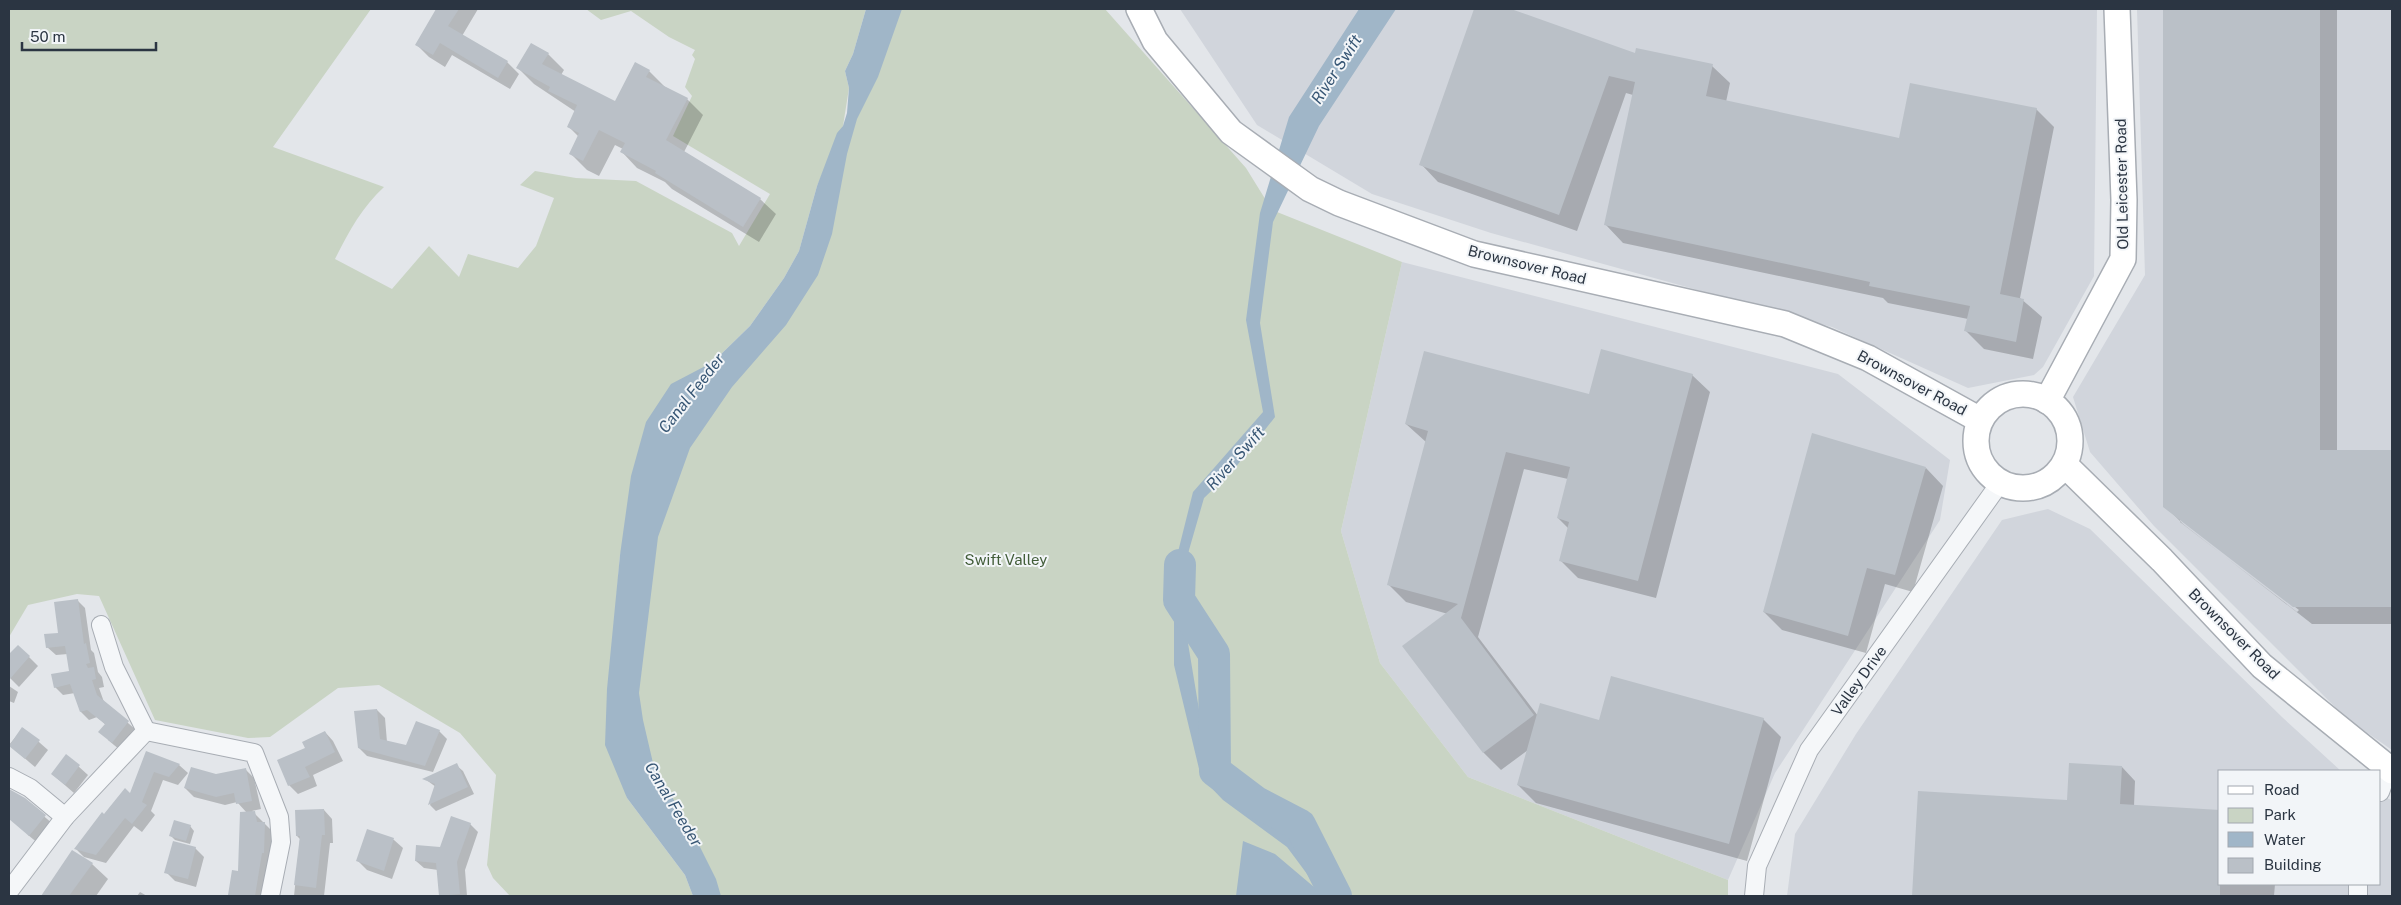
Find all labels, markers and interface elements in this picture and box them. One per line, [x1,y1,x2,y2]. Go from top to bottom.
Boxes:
scale bar [22,20,156,52]
text: 50 m [30,28,65,45]
water label: River Swift [1307,31,1366,107]
street label: Old Leicester Road [2112,118,2131,250]
street label: Brownsover Road [1466,242,1588,287]
street label: Brownsover Road [1855,347,1970,419]
water label: Canal Feeder [655,349,729,437]
water label: River Swift [1202,423,1269,494]
park label: Swift Valley [965,551,1047,568]
street label: Brownsover Road [2185,585,2283,683]
street label: Valley Drive [1828,642,1890,719]
water label: Canal Feeder [641,758,707,851]
legend [2218,770,2381,885]
text: Road [2264,781,2300,798]
text: Park [2264,806,2296,823]
text: Water [2264,831,2306,848]
text: Building [2264,856,2322,873]

